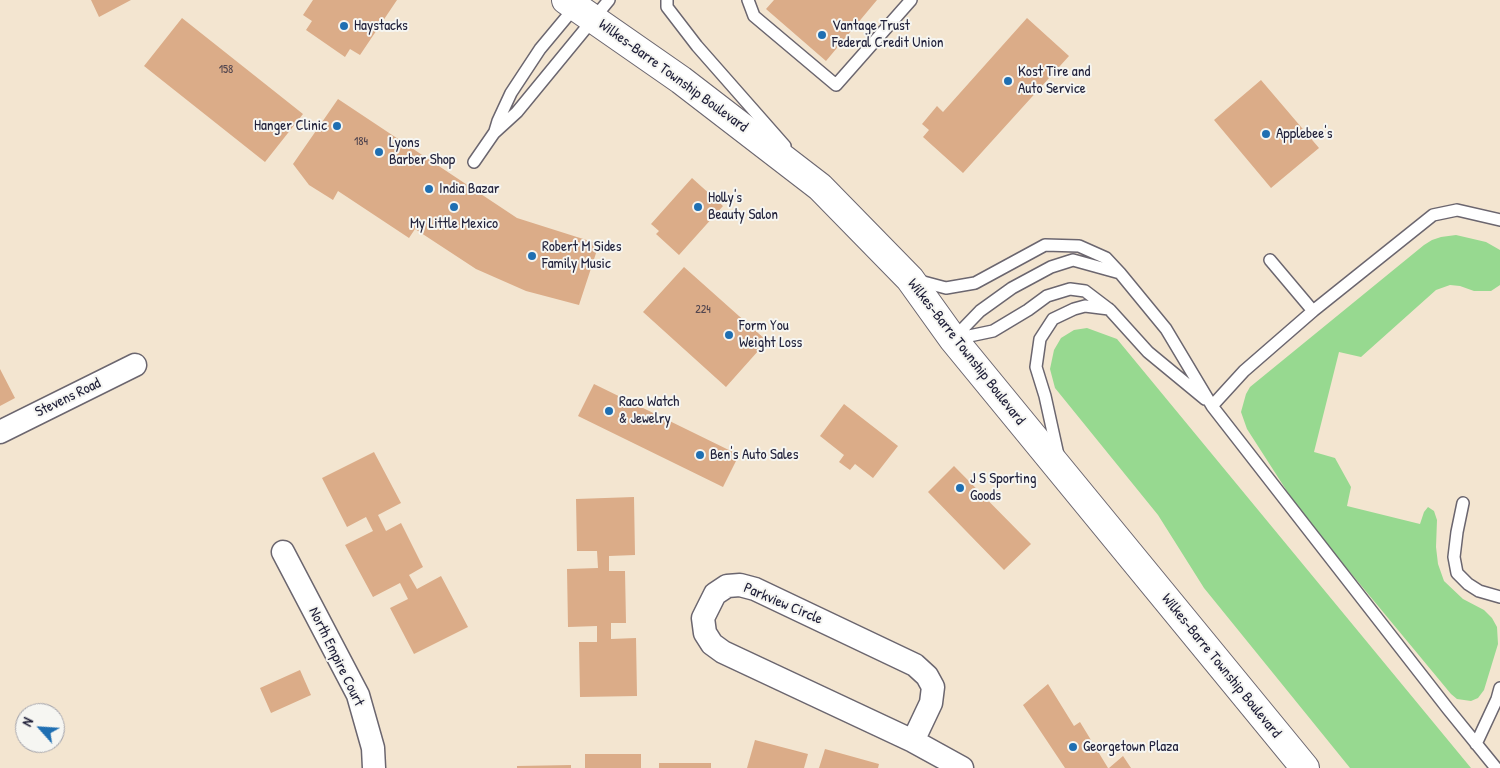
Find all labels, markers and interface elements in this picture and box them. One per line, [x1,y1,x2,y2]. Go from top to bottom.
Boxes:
street label: Wilkes-Barre Township Boulevard [595,16,751,136]
place label: Haystacks [354,17,408,35]
place label: Vantage Trust Federal Credit Union [832,17,944,52]
marker: Haystacks [338,20,350,32]
marker: Vantage Trust Federal Credit Union [816,29,828,41]
house number: 158 [219,63,233,77]
place label: Kost Tire and Auto Service [1018,63,1090,98]
marker: Kost Tire and Auto Service [1002,75,1014,87]
place label: Hanger Clinic [254,117,327,135]
marker: Hanger Clinic [331,120,343,132]
place label: Applebee's [1276,125,1332,143]
marker: Applebee's [1260,128,1272,140]
place label: Lyons Barber Shop [389,134,455,169]
house number: 184 [354,135,368,149]
marker: Lyons Barber Shop [373,146,385,158]
place label: India Bazar [439,180,499,198]
marker: India Bazar [423,183,435,195]
place label: Holly's Beauty Salon [708,189,778,224]
marker: My Little Mexico [448,201,460,213]
marker: Holly's Beauty Salon [692,201,704,213]
place label: My Little Mexico [410,215,498,233]
place label: Robert M Sides Family Music [542,238,622,273]
marker: Robert M Sides Family Music [526,250,538,262]
street label: Wilkes-Barre Township Boulevard [903,275,1029,429]
house number: 224 [695,303,711,317]
place label: Form You Weight Loss [739,317,802,352]
marker: Form You Weight Loss [723,329,735,341]
street label: Stevens Road [32,374,104,422]
place label: Raco Watch & Jewelry [619,393,679,428]
marker: Raco Watch & Jewelry [603,405,615,417]
place label: Ben's Auto Sales [710,446,799,464]
marker: Ben's Auto Sales [694,449,706,461]
place label: J S Sporting Goods [970,470,1036,505]
marker: J S Sporting Goods [954,482,966,494]
street label: Parkview Circle [741,579,825,629]
street label: Wilkes-Barre Township Boulevard [1157,590,1285,742]
street label: North Empire Court [304,605,368,709]
north arrow [15,703,65,753]
text: N [17,714,37,729]
place label: Georgetown Plaza [1083,738,1178,756]
marker: Georgetown Plaza [1067,741,1079,753]

